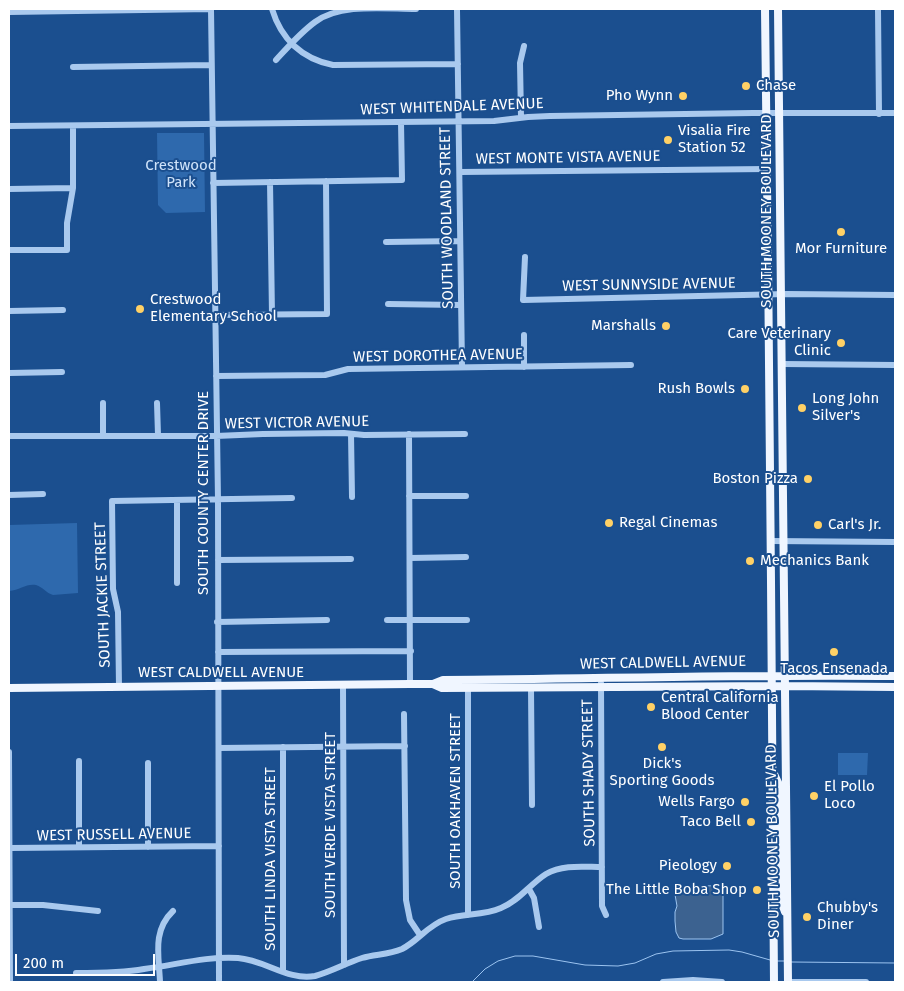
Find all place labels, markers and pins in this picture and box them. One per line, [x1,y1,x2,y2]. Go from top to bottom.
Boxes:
place label: Chase [756,77,796,95]
marker: Chase [740,80,752,92]
place label: Pho Wynn [606,87,673,105]
marker: Pho Wynn [677,90,689,102]
place label: Visalia Fire Station 52 [678,122,751,157]
marker: Visalia Fire Station 52 [662,134,674,146]
marker: Mor Furniture [835,226,847,238]
place label: Mor Furniture [795,240,887,258]
place label: Crestwood Elementary School [150,291,277,326]
marker: Crestwood Elementary School [134,303,146,315]
place label: Marshalls [591,317,656,335]
marker: Marshalls [660,320,672,332]
place label: Care Veterinary Clinic [727,325,831,360]
marker: Care Veterinary Clinic [835,337,847,349]
place label: Rush Bowls [657,380,735,398]
marker: Rush Bowls [739,383,751,395]
place label: Long John Silver's [812,390,879,425]
marker: Long John Silver's [796,402,808,414]
place label: Boston Pizza [712,470,798,488]
marker: Boston Pizza [802,473,814,485]
place label: Regal Cinemas [619,514,717,532]
place label: Carl's Jr. [828,516,881,534]
marker: Regal Cinemas [603,517,615,529]
marker: Carl's Jr. [812,519,824,531]
place label: Mechanics Bank [760,552,869,570]
marker: Mechanics Bank [744,555,756,567]
marker: Tacos Ensenada [828,646,840,658]
place label: Tacos Ensenada [780,660,888,678]
place label: Central California Blood Center [661,689,779,724]
marker: Central California Blood Center [645,701,657,713]
marker: Dick's Sporting Goods [656,741,668,753]
place label: Dick's Sporting Goods [610,755,714,790]
place label: El Pollo Loco [824,778,875,813]
marker: El Pollo Loco [808,790,820,802]
place label: Wells Fargo [658,793,735,811]
marker: Wells Fargo [739,796,751,808]
place label: Taco Bell [680,813,741,831]
marker: Taco Bell [745,816,757,828]
place label: Pieology [659,857,717,875]
marker: Pieology [721,860,733,872]
place label: The Little Boba Shop [606,881,747,899]
marker: The Little Boba Shop [751,884,763,896]
place label: Chubby's Diner [817,899,878,934]
marker: Chubby's Diner [801,911,813,923]

